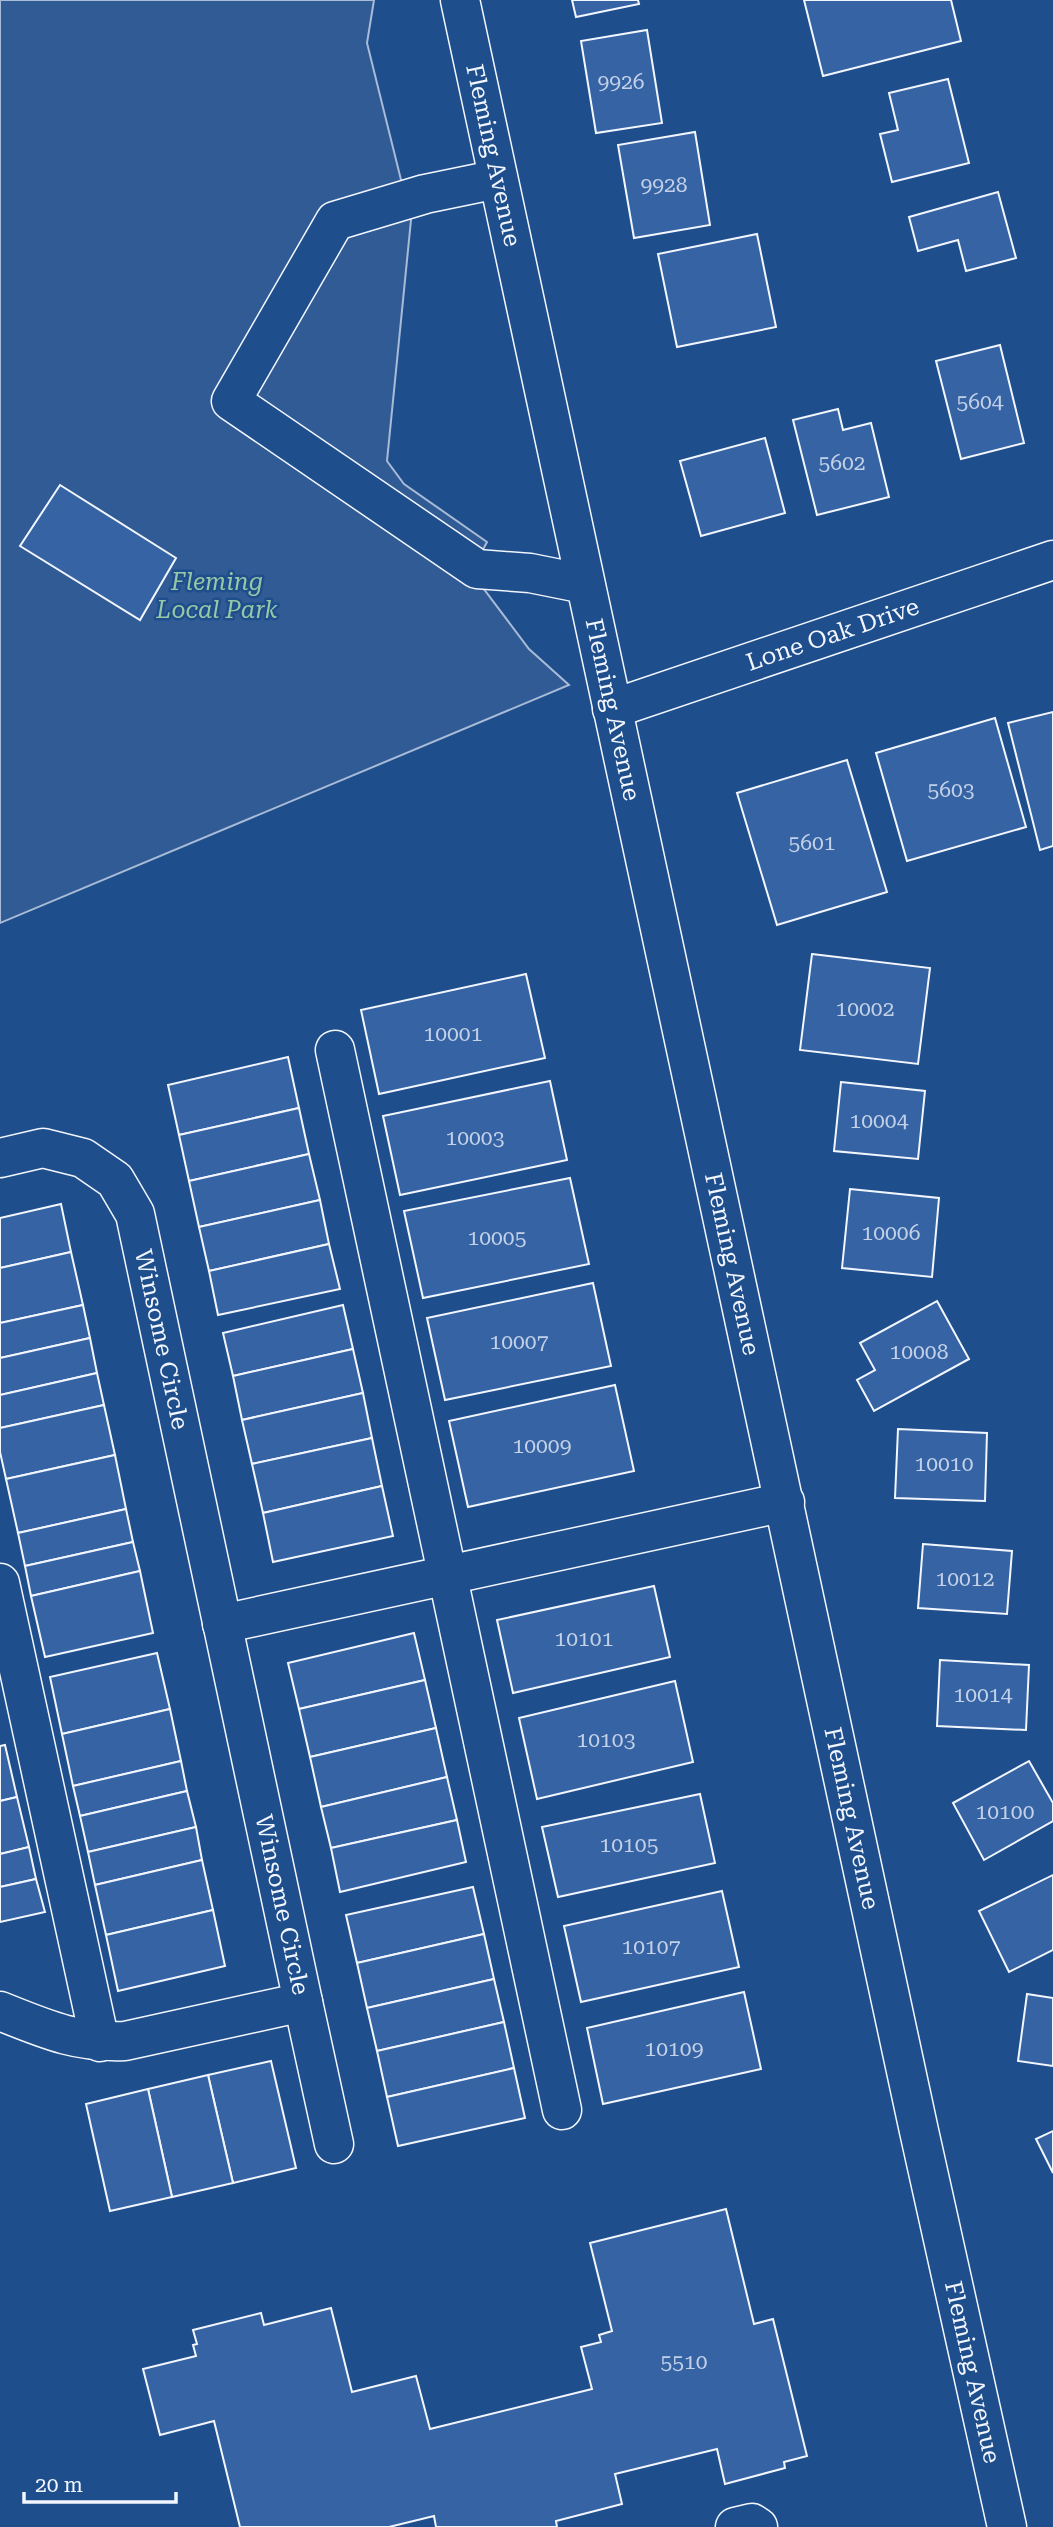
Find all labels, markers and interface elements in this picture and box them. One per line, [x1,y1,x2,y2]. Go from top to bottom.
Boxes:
street label: Fleming Avenue [460,62,527,249]
house number: 9926 [597,70,645,94]
house number: 9928 [640,173,688,197]
house number: 5604 [956,390,1004,414]
house number: 5602 [818,451,866,475]
park label: Fleming Local Park [155,568,278,624]
street label: Lone Oak Drive [743,592,923,677]
street label: Fleming Avenue [580,616,646,804]
house number: 5603 [927,778,975,802]
house number: 5601 [788,831,836,855]
house number: 10002 [836,997,894,1021]
house number: 10001 [424,1022,482,1046]
house number: 10004 [850,1109,909,1133]
house number: 10003 [446,1126,504,1150]
street label: Fleming Avenue [699,1170,766,1358]
house number: 10006 [862,1221,920,1245]
house number: 10005 [468,1226,526,1250]
street label: Winsome Circle [129,1247,195,1432]
house number: 10007 [490,1330,549,1354]
house number: 10008 [890,1340,948,1364]
house number: 10009 [513,1434,571,1458]
house number: 10010 [915,1452,973,1476]
house number: 10012 [936,1567,994,1591]
house number: 10101 [555,1627,613,1651]
house number: 10014 [954,1683,1013,1707]
street label: Fleming Avenue [818,1725,885,1912]
house number: 10103 [577,1728,635,1752]
house number: 10100 [976,1800,1034,1824]
street label: Winsome Circle [249,1812,315,1997]
house number: 10105 [600,1833,658,1857]
house number: 10107 [622,1935,681,1959]
house number: 10109 [645,2037,703,2061]
street label: Fleming Avenue [939,2278,1006,2466]
house number: 5510 [660,2350,708,2374]
scale bar [24,2460,177,2504]
text: 20 m [35,2473,83,2497]

